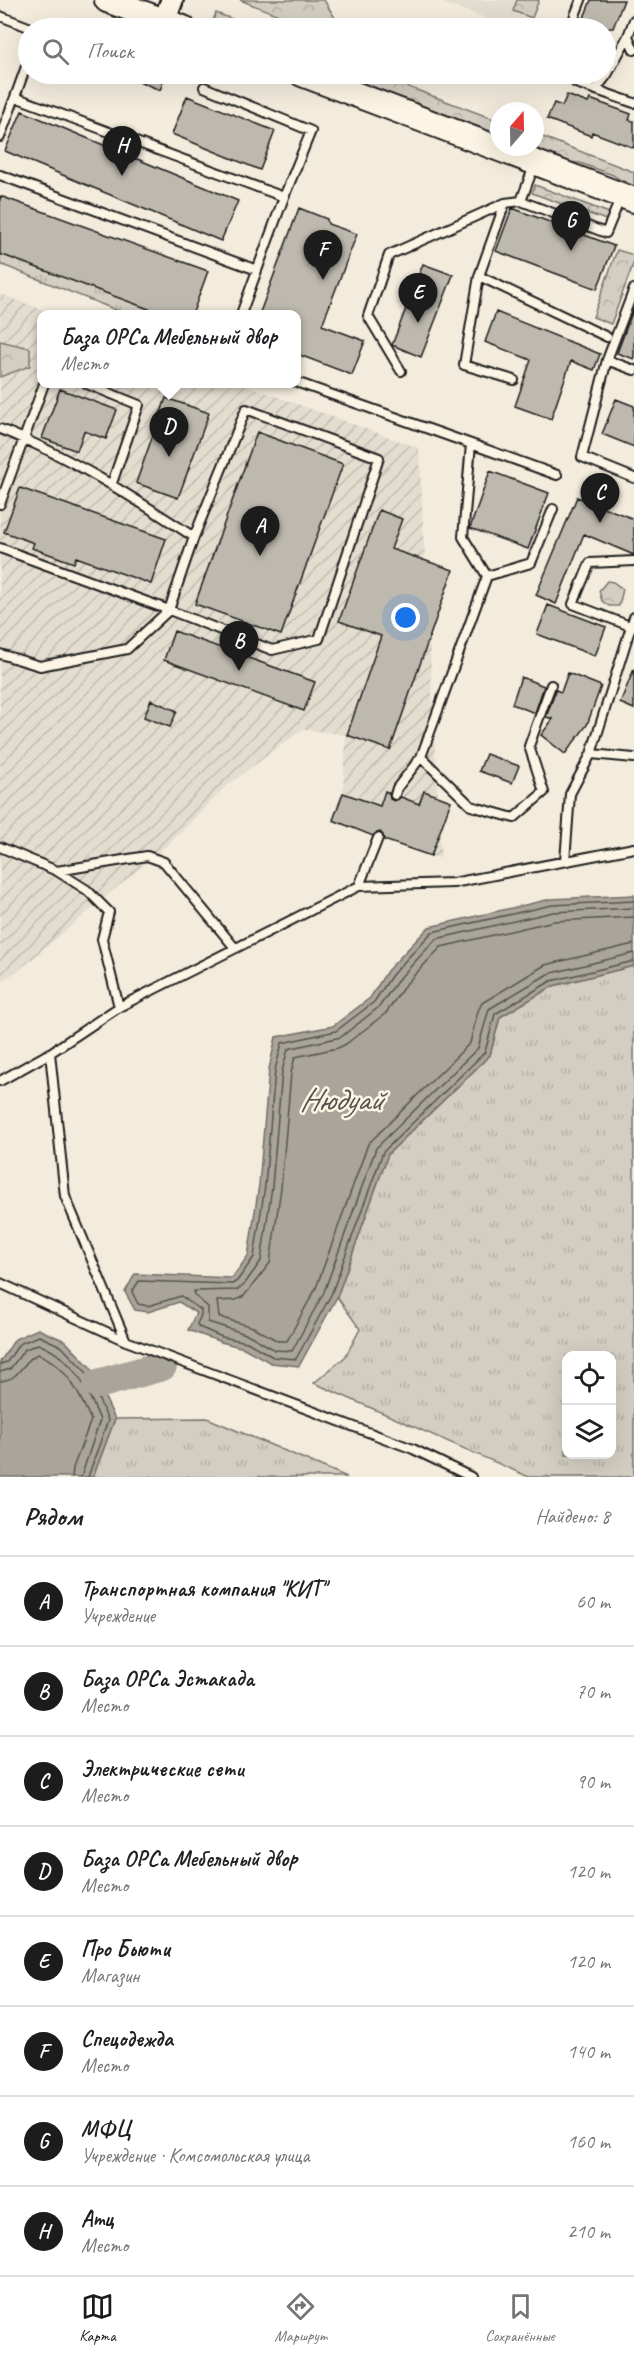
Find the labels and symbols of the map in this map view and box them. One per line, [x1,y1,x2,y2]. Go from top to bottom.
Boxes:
north arrow [490,102,544,156]
pin: H [102,126,142,176]
pin: G [552,202,590,251]
pin: F [304,230,342,280]
pin: E [398,274,438,323]
pin: D [150,408,188,457]
pin: C [580,474,620,523]
pin: A [240,506,280,556]
your location [391,603,420,632]
pin: B [220,622,258,671]
water label: Нюдуай [300,1079,389,1120]

